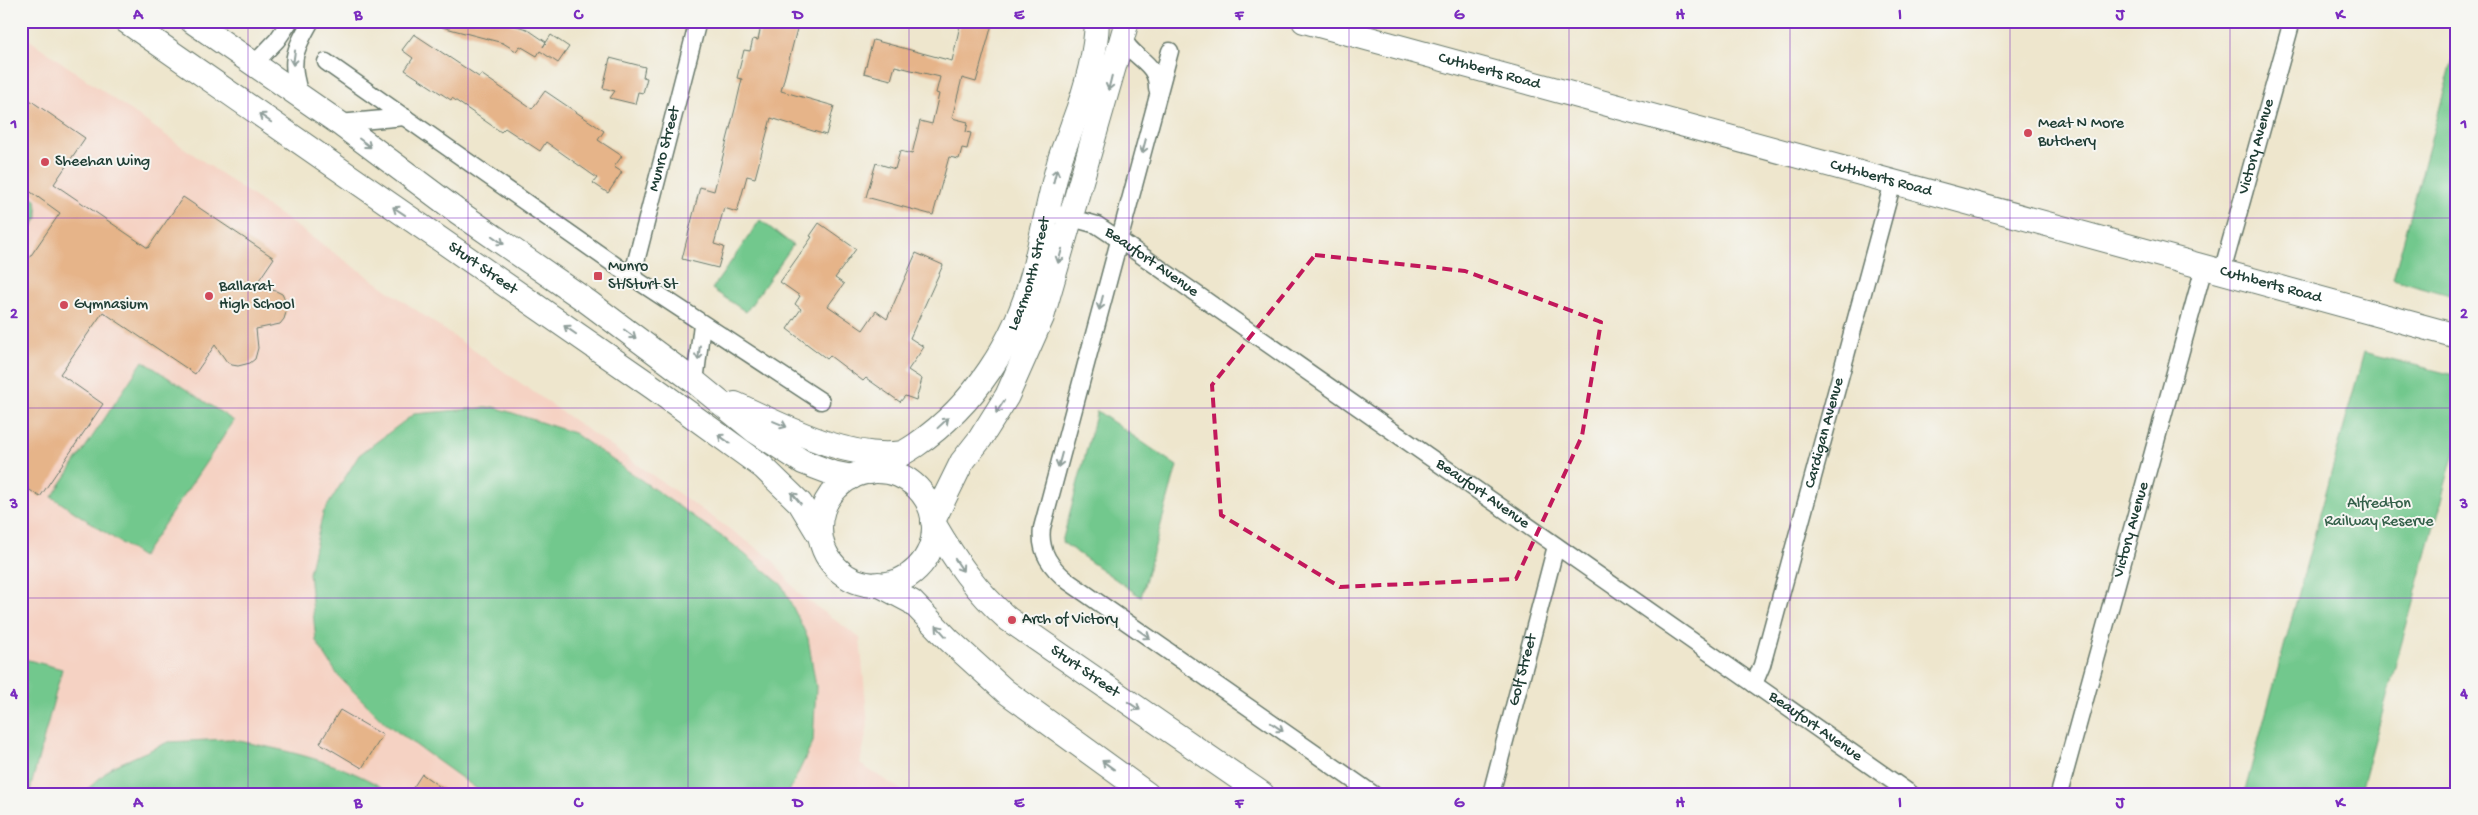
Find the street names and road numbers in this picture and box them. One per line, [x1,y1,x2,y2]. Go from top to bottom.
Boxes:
street label: Cuthberts Road [1436,49,1544,95]
street label: Victory Avenue [2234,96,2279,198]
street label: Munro Street [645,103,685,194]
street label: Cuthberts Road [1828,156,1936,202]
street label: Learmonth Street [1004,214,1055,334]
street label: Beaufort Avenue [1100,223,1203,302]
street label: Sturt Street [444,238,522,300]
street label: Cuthberts Road [2217,262,2325,308]
street label: Cardigan Avenue [1801,375,1849,490]
street label: Beaufort Avenue [1431,454,1534,534]
street label: Victory Avenue [2109,479,2154,581]
street label: Golf Street [1505,631,1542,708]
street label: Sturt Street [1046,641,1124,703]
street label: Beaufort Avenue [1764,687,1866,767]

